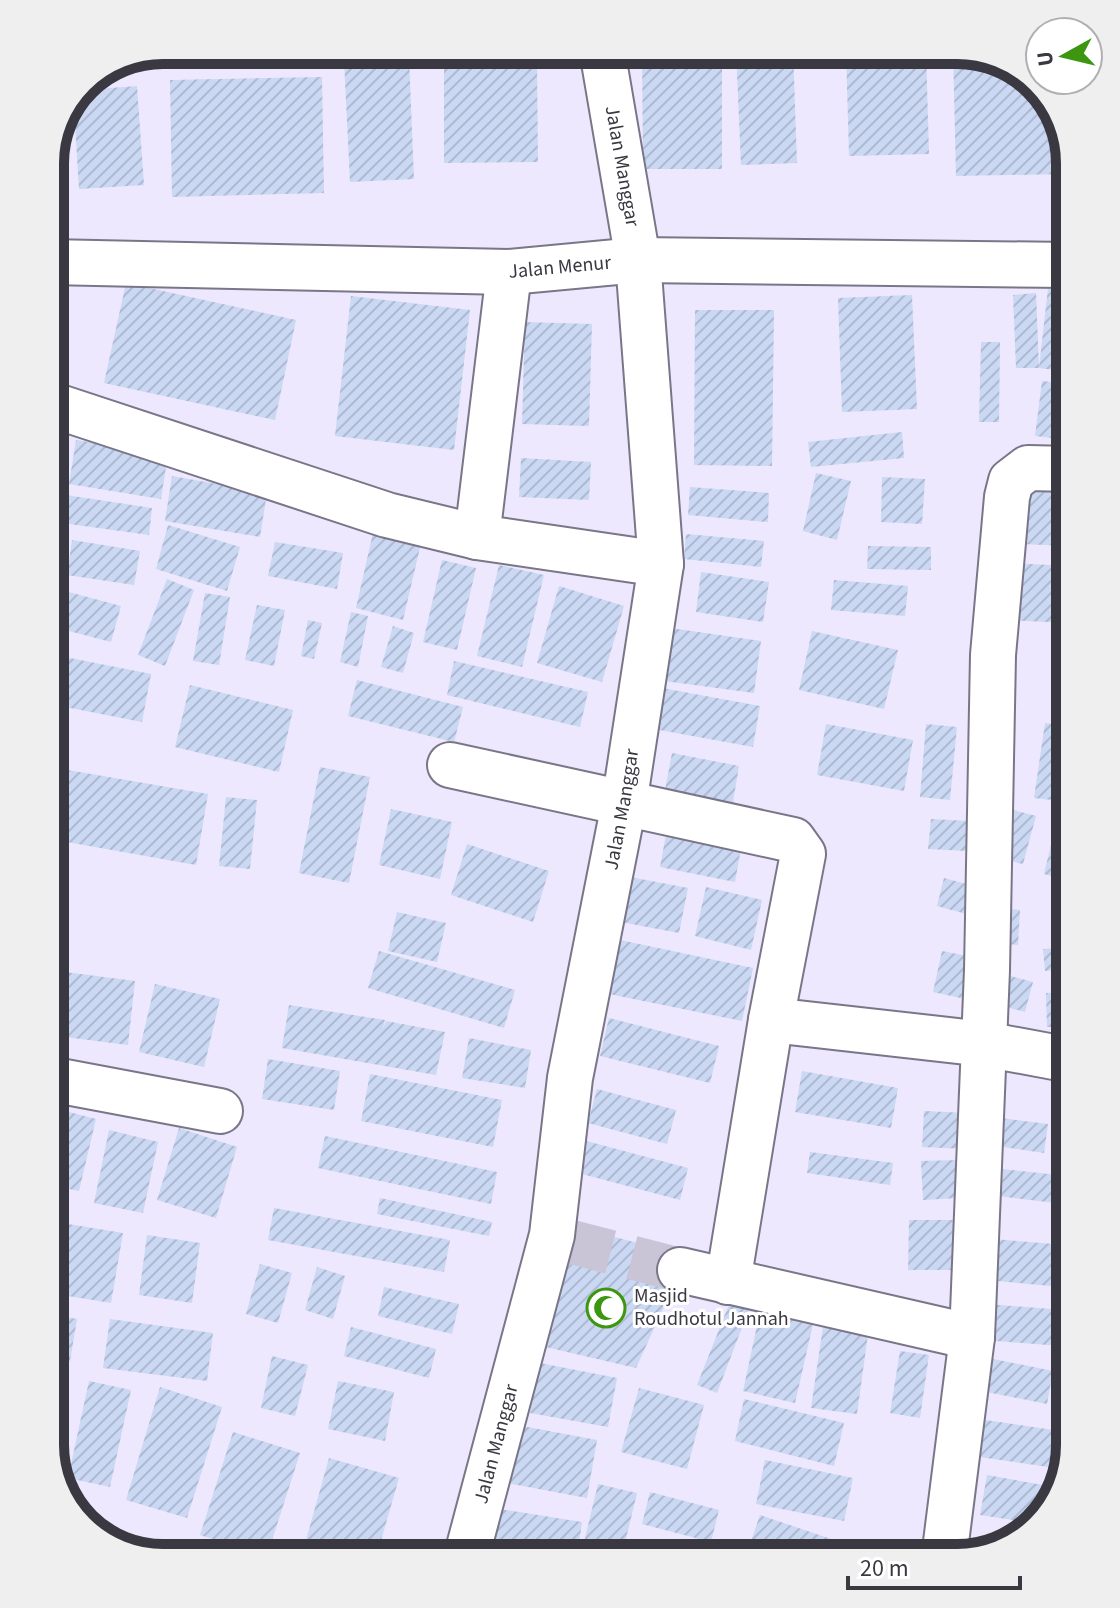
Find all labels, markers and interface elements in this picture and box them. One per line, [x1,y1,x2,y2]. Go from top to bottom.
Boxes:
north arrow [1024,16,1104,96]
text: U [1028,49,1062,68]
street label: Jalan Manggar [598,103,646,229]
street label: Jalan Menur [507,249,612,286]
street label: Jalan Manggar [597,747,646,872]
place label: Masjid Roudhotul Jannah [634,1282,789,1333]
mosque icon: Masjid Roudhotul Jannah [585,1287,627,1329]
street label: Jalan Manggar [467,1381,526,1507]
scale bar [848,1540,1020,1590]
text: 20 m [860,1551,909,1586]

